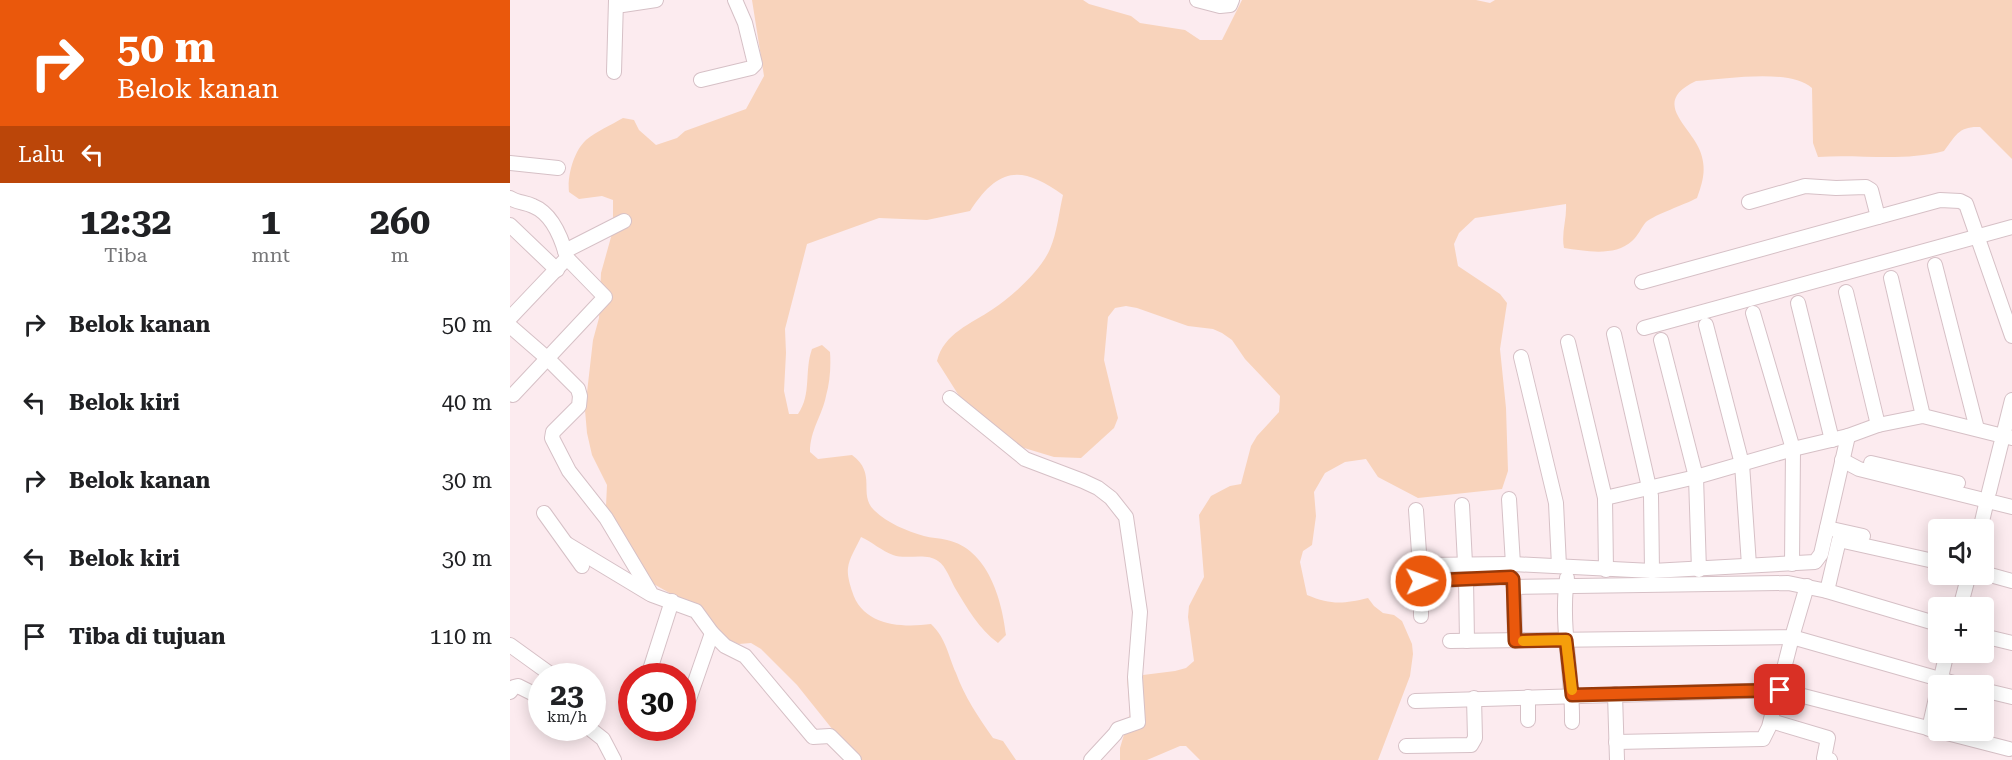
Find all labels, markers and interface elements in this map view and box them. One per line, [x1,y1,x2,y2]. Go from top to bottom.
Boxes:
text: 50 m [117,23,215,72]
icon: right [18,24,96,102]
text: Belok kanan [117,73,279,105]
icon: left [76,138,109,171]
text: Lalu [18,142,64,167]
text: 12:32 [80,201,172,243]
text: 1 [261,201,281,243]
text: 260 [370,201,430,243]
text: Tiba [104,243,147,267]
text: mnt [251,243,290,267]
text: m [391,243,409,267]
icon: right [18,308,51,341]
text: Belok kanan [69,312,210,337]
text: 50 m [442,312,492,337]
icon: left [18,386,51,419]
text: Belok kiri [69,390,180,415]
text: 40 m [442,390,492,415]
icon: right [18,464,51,497]
text: Belok kanan [69,468,210,493]
text: 30 m [442,468,492,493]
map controls [1928,519,1994,741]
button: sound [1928,519,1994,585]
icon: left [18,542,51,575]
text: Belok kiri [69,546,180,571]
text: 30 m [442,546,492,571]
position arrow [1389,549,1453,613]
button: + [1928,597,1994,663]
icon: arrive [18,620,51,653]
text: Tiba di tujuan [69,624,225,649]
text: 110 m [429,624,492,649]
speed limit sign: 30 [618,663,696,741]
pin [1754,664,1805,715]
icon: arrive [1763,673,1796,706]
button: − [1928,675,1994,741]
text: 23 [550,677,584,712]
text: km/h [547,708,587,726]

